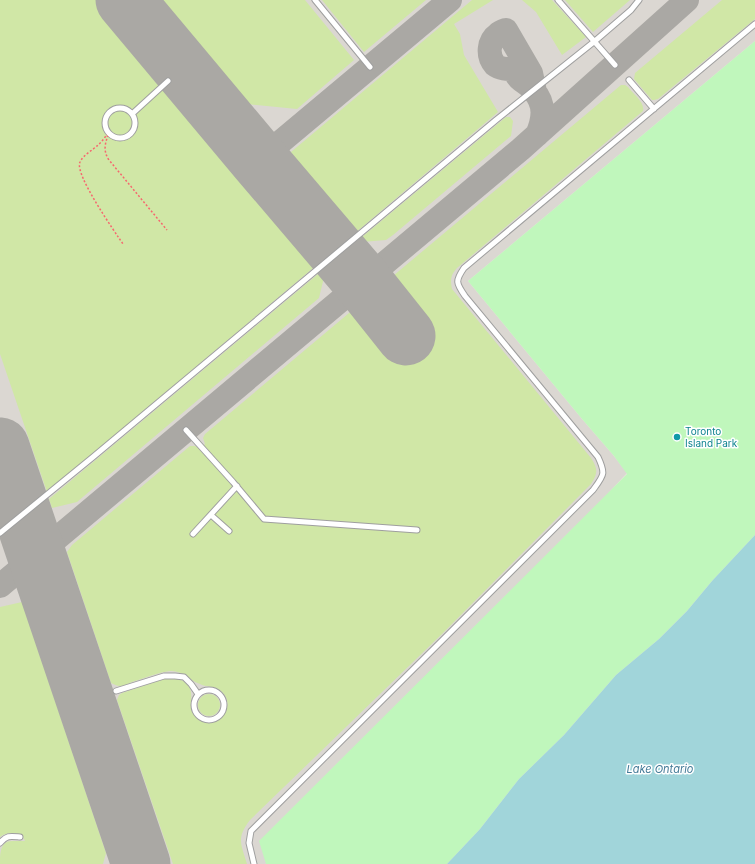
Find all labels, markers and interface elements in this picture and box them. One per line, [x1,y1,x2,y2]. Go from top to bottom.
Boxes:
place label: Toronto Island Park [685,425,738,449]
marker: Toronto Island Park [672,432,682,442]
water label: Lake Ontario [627,762,694,776]

